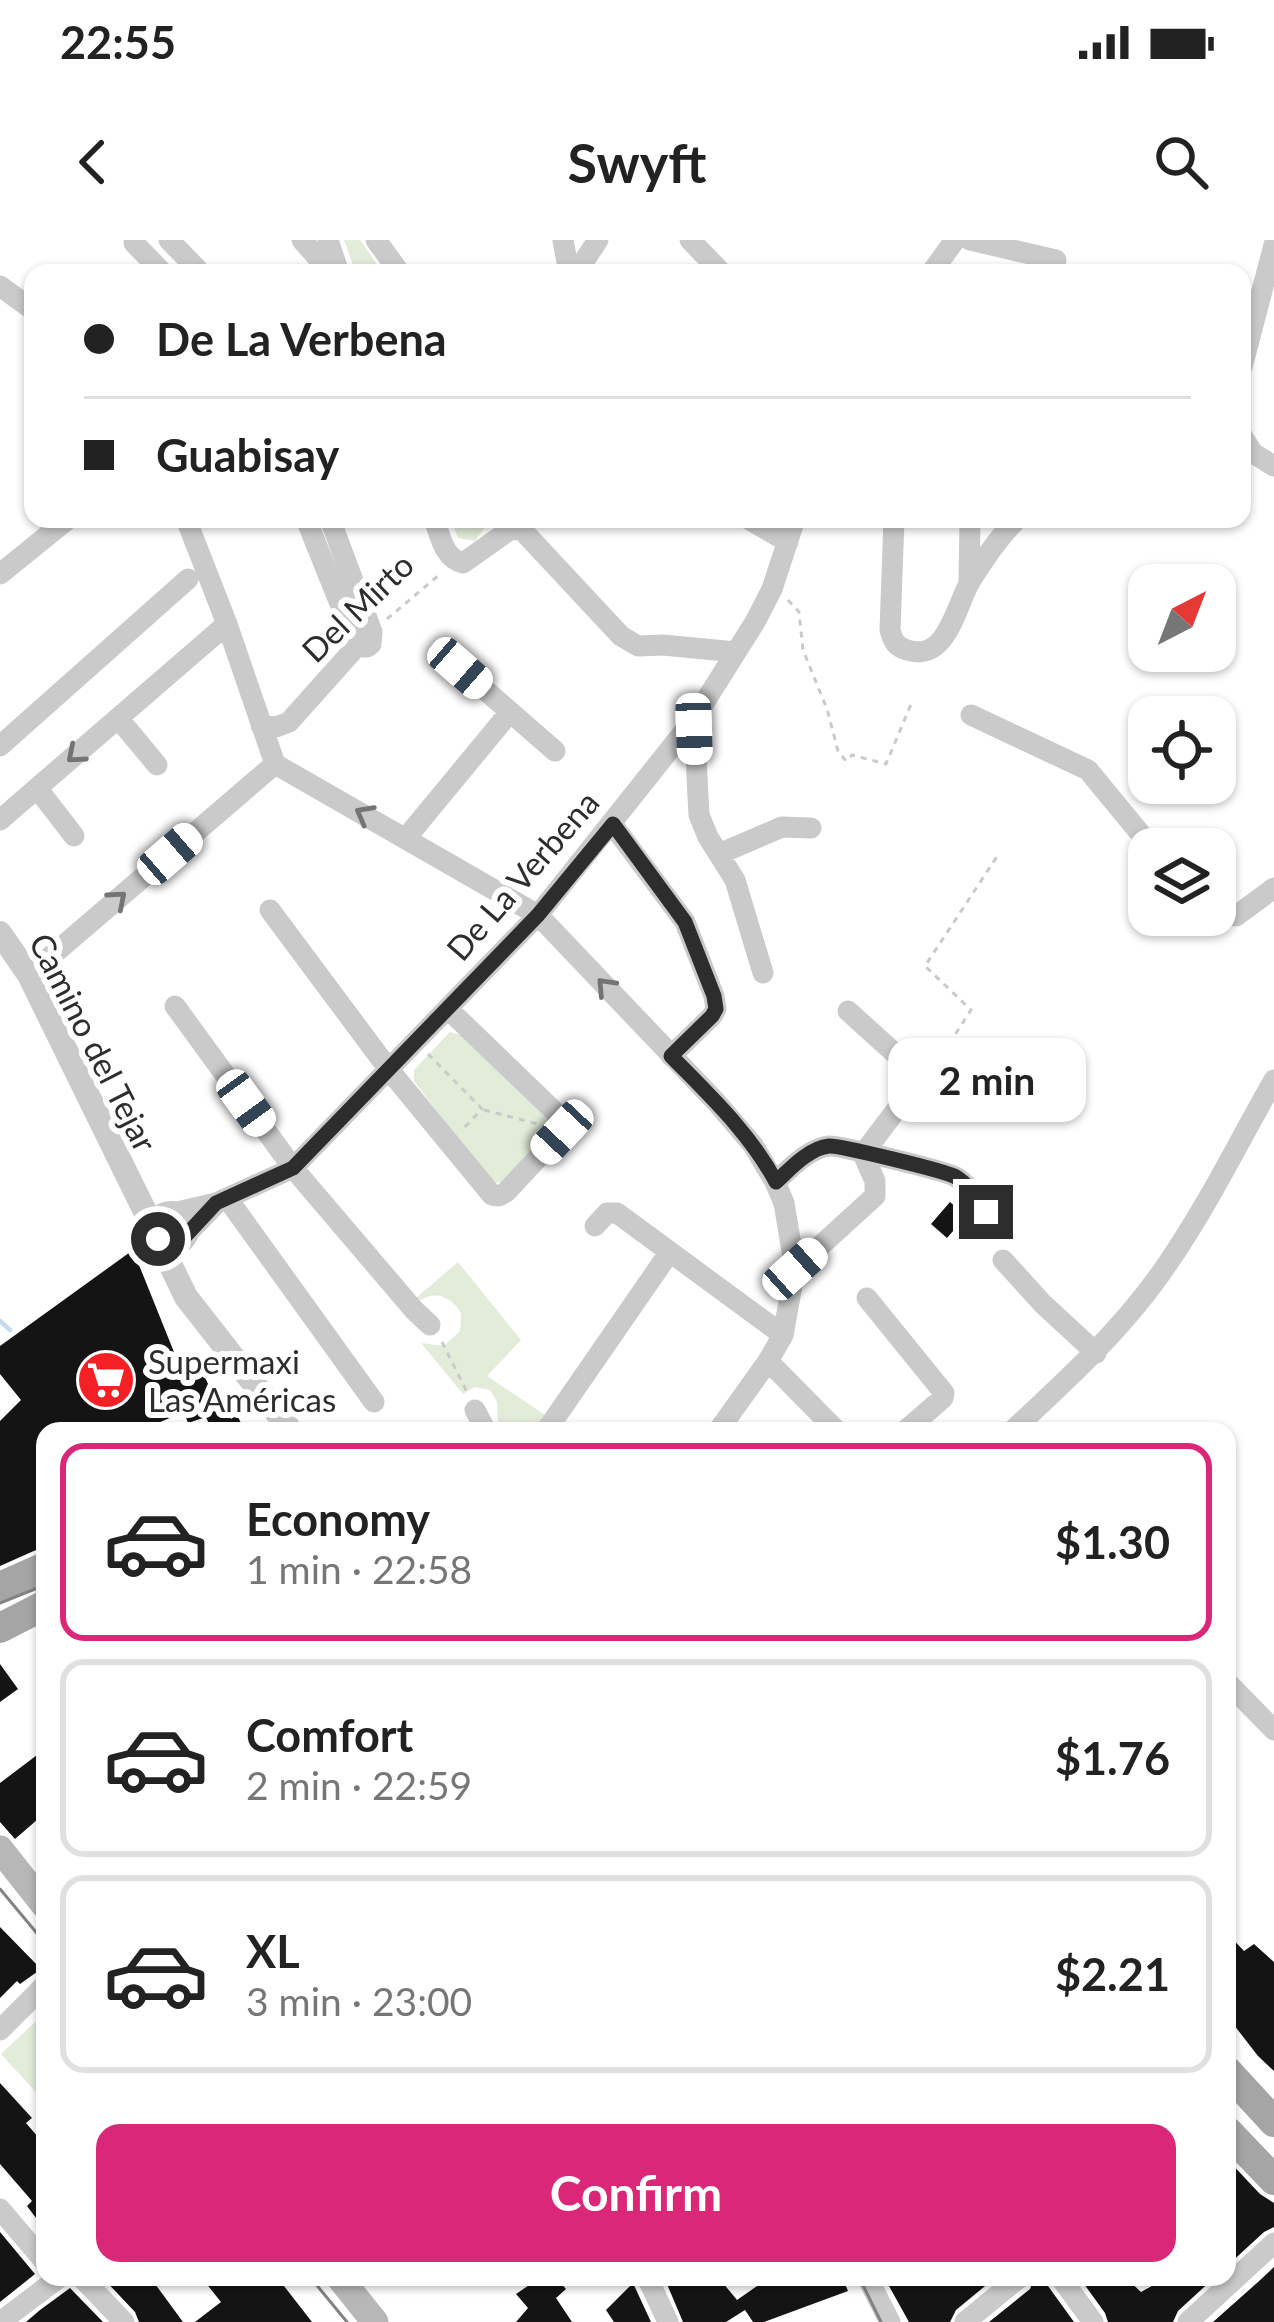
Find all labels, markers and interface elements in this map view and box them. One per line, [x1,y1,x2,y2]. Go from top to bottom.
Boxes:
text: 22:55 [60,15,176,69]
icon: back [60,129,126,195]
icon: search [1148,129,1214,195]
text: Swyft [568,130,706,195]
text: De La Verbena [156,312,447,366]
text: Guabisay [156,428,339,482]
street label: Del Mirto [293,544,421,670]
north arrow [1128,564,1236,672]
map controls [1128,564,1236,936]
car [421,631,499,705]
car [675,692,713,766]
button: locate [1128,696,1236,804]
one-way arrow [67,741,88,762]
street label: De La Verbena [438,782,606,968]
one-way arrow [355,806,377,829]
car [131,817,209,891]
button: layers [1128,828,1236,936]
one-way arrow [104,891,126,913]
street label: Camino del Tejar [22,926,166,1158]
one-way arrow [597,978,619,999]
callout: 2 min [887,1038,1085,1122]
text: 2 min [939,1057,1035,1103]
car [210,1063,282,1143]
car [524,1093,600,1171]
route end [959,1185,1013,1239]
route start [131,1212,185,1266]
car [756,1232,834,1306]
place label: Supermaxi Las Américas [148,1341,336,1419]
supermarket icon: Supermaxi Las Américas [75,1349,137,1411]
icon: car [102,1488,210,1596]
text: Economy [246,1492,430,1546]
text: $1.30 [1055,1515,1170,1569]
text: 1 min · 22:58 [246,1546,472,1592]
icon: car [102,1704,210,1812]
text: Comfort [246,1708,413,1762]
text: $1.76 [1055,1731,1170,1785]
text: 2 min · 22:59 [246,1762,472,1808]
icon: car [102,1920,210,2028]
text: XL [246,1924,300,1978]
text: $2.21 [1055,1947,1170,2001]
text: 3 min · 23:00 [246,1978,472,2024]
button: Confirm [96,2124,1176,2262]

